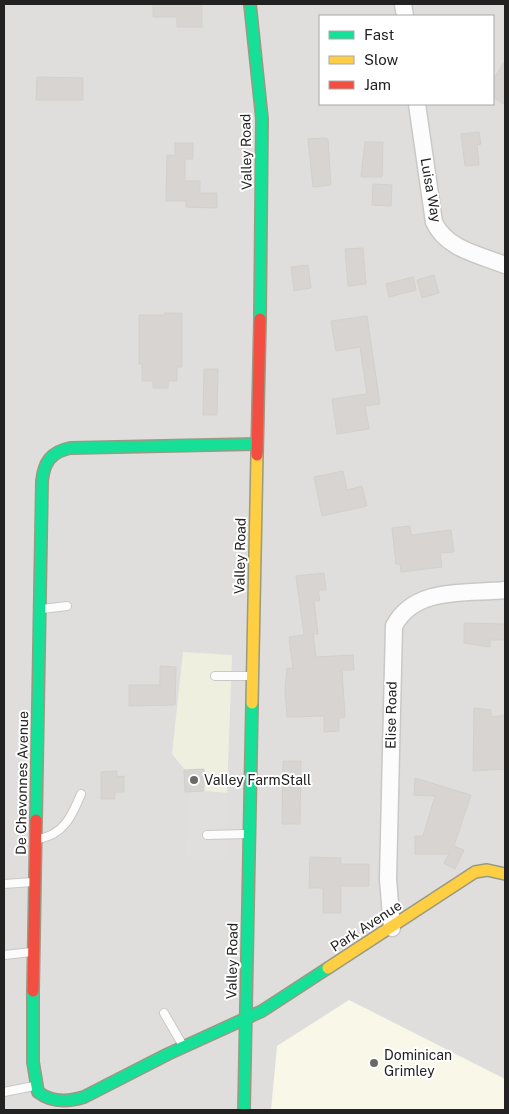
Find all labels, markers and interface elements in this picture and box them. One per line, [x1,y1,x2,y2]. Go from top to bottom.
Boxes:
legend [319,15,494,105]
text: Fast [364,26,394,43]
text: Slow [364,51,399,68]
text: Jam [364,76,391,93]
street label: Valley Road [237,114,255,190]
street label: Luisa Way [417,156,445,224]
street label: Valley Road [231,518,249,594]
street label: Elise Road [382,681,400,749]
street label: De Chevonnes Avenue [13,711,31,855]
place label: Valley FarmStall [204,772,311,788]
marker: Valley FarmStall [188,774,200,786]
street label: Park Avenue [328,897,405,955]
street label: Valley Road [223,923,241,999]
place label: Dominican Grimley [384,1047,452,1079]
marker: Dominican Grimley [368,1057,380,1069]

